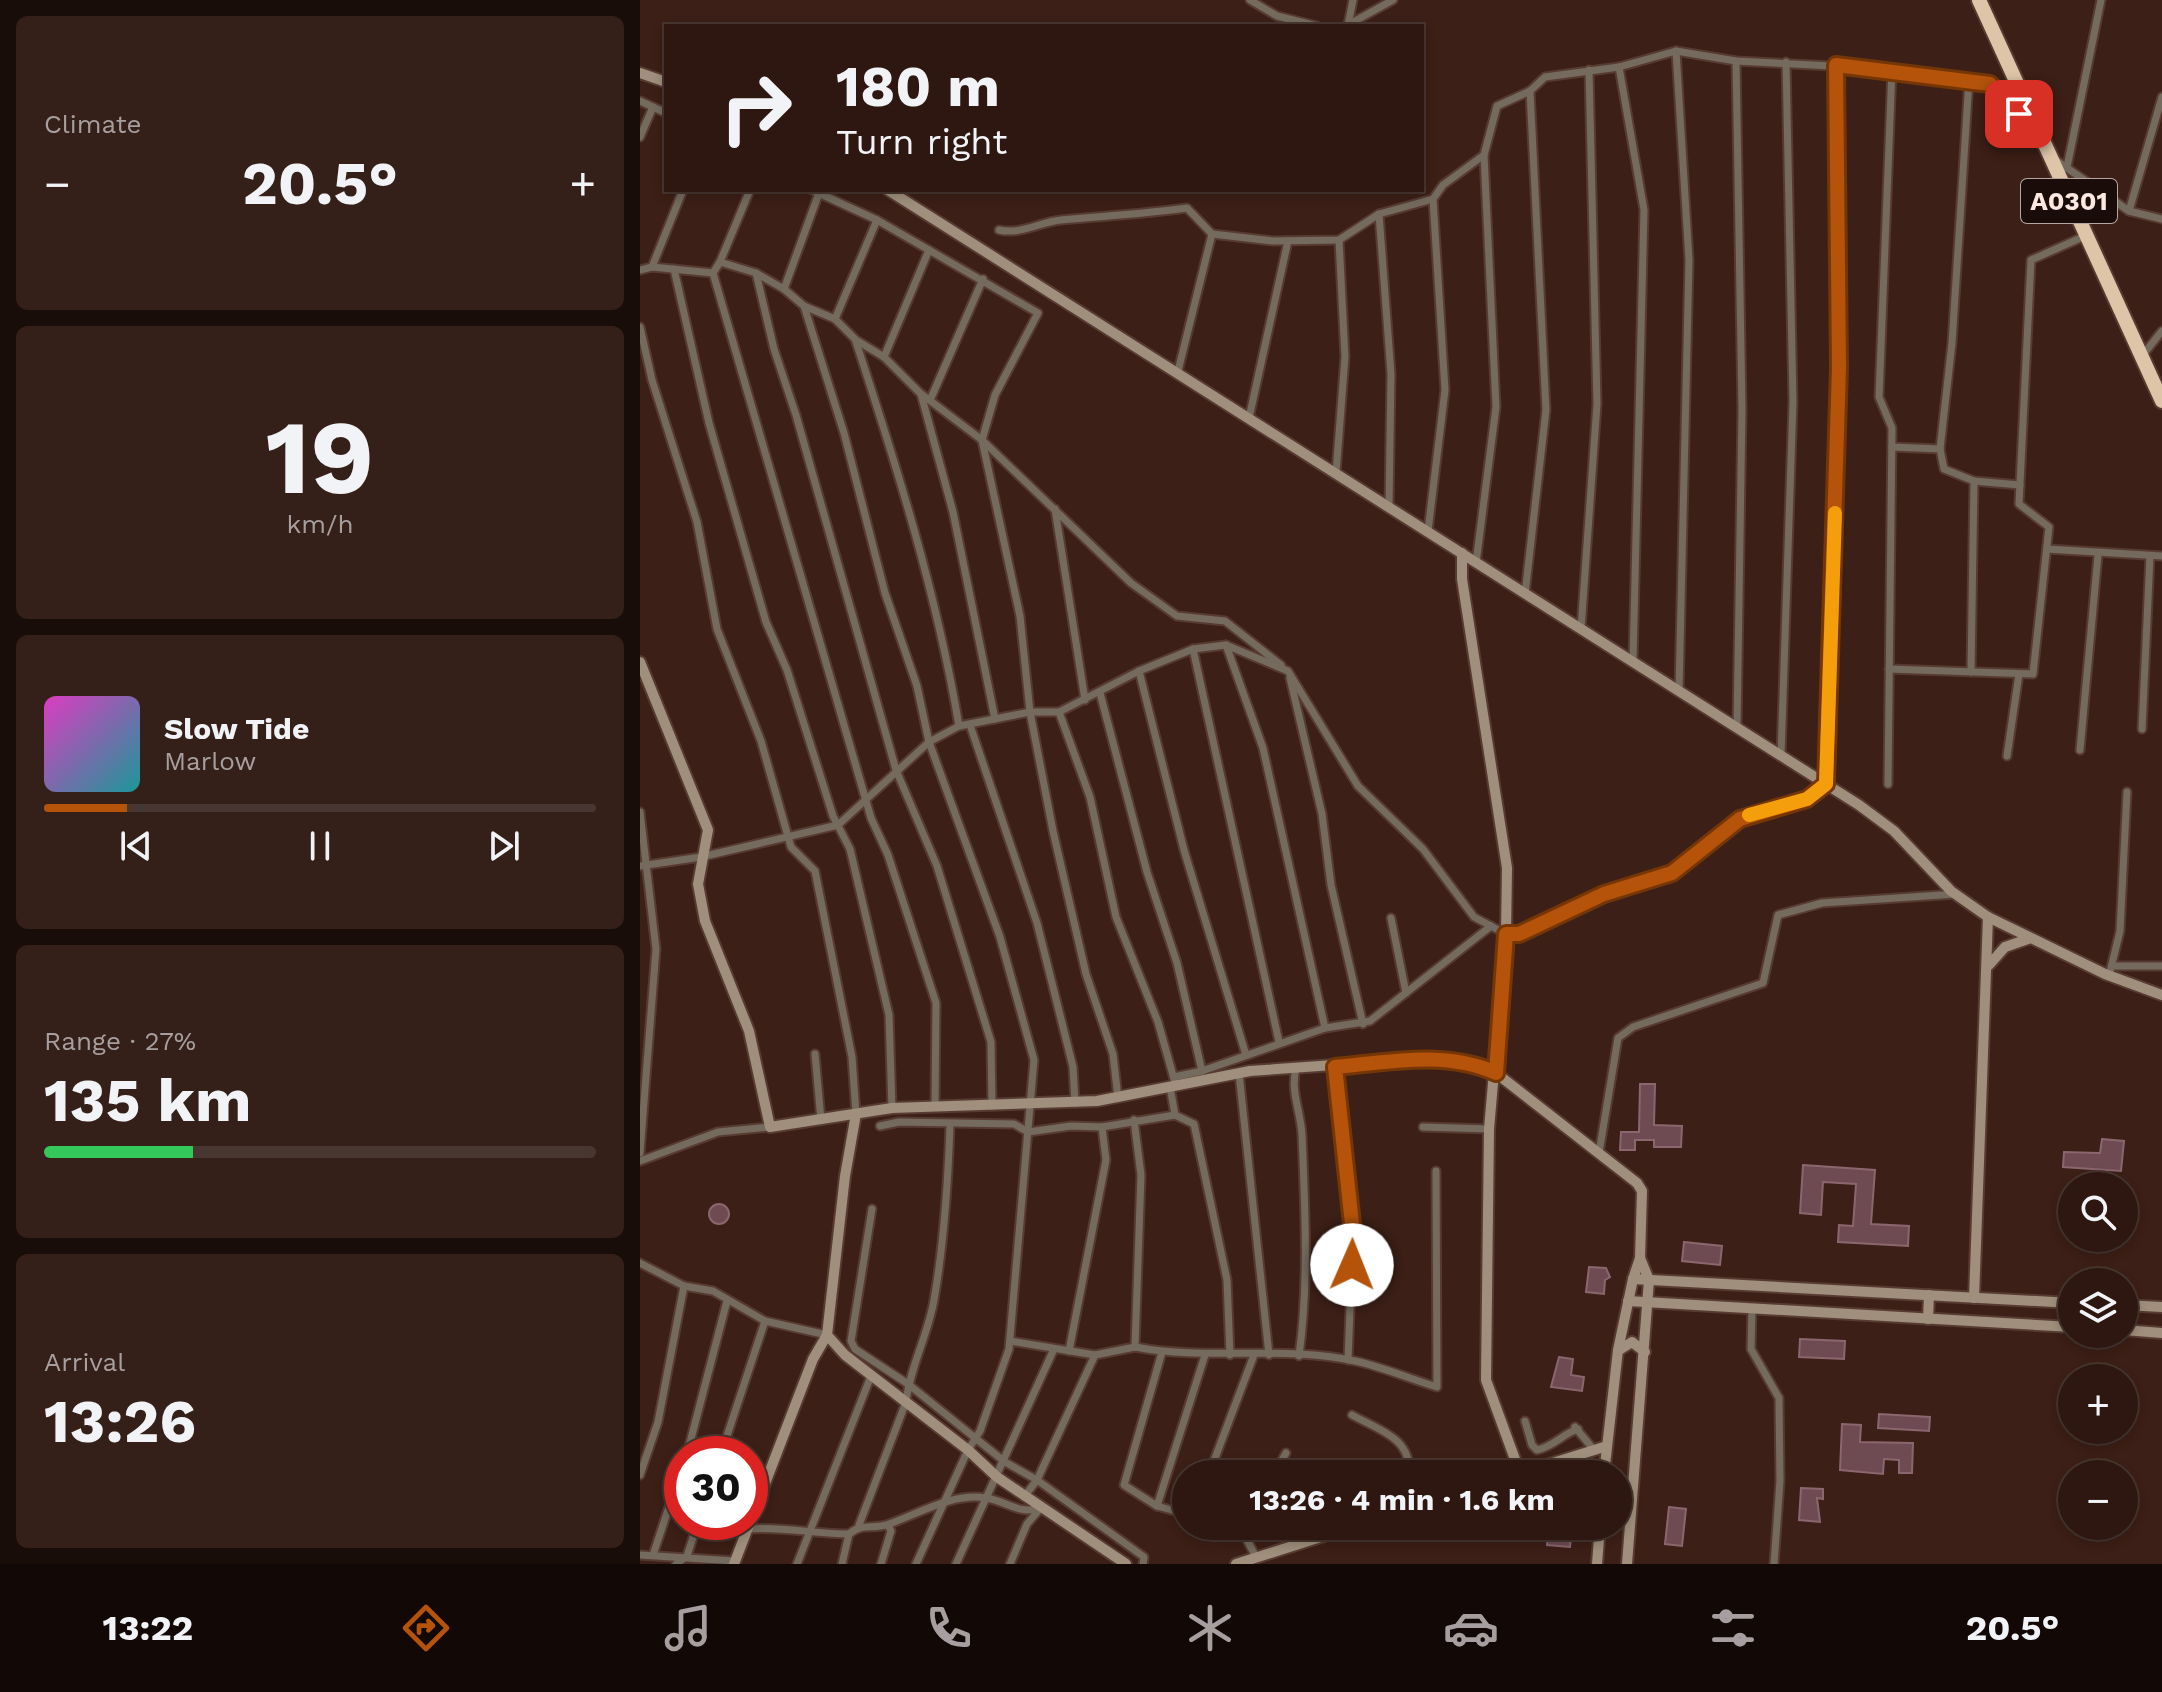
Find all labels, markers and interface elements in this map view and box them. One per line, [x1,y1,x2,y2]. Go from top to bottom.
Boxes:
text: 180 m [836,54,1000,120]
icon: right [704,56,808,160]
pin [1985,80,2053,148]
icon: arrive [1997,92,2041,136]
text: Climate [44,109,142,139]
text: Turn right [836,121,1007,163]
text: 20.5° [242,148,398,219]
text: − [44,158,71,210]
text: + [569,158,596,210]
road number: A0301 [2021,179,2117,223]
text: 19 [266,396,374,518]
text: km/h [287,509,353,539]
text: Slow Tide [164,711,309,746]
text: Marlow [164,746,256,776]
icon: previous [114,824,158,868]
icon: pause [298,824,342,868]
icon: next [482,824,526,868]
text: Range · 27% [44,1026,196,1056]
text: 135 km [44,1065,251,1136]
map controls [2058,1172,2138,1540]
button: search [2058,1172,2138,1252]
position arrow [1310,1223,1394,1307]
button: layers [2058,1268,2138,1348]
text: Arrival [44,1347,125,1377]
button: + [2058,1364,2138,1444]
text: 13:26 [44,1386,196,1457]
speed limit sign: 30 [664,1436,768,1540]
button: − [2058,1460,2138,1540]
text: 13:26 · 4 min · 1.6 km [1249,1482,1555,1517]
icon: directions [398,1600,454,1656]
icon: music [660,1600,716,1656]
icon: phone [921,1600,977,1656]
icon: climate [1182,1600,1238,1656]
icon: car [1443,1600,1499,1656]
icon: filters [1705,1600,1761,1656]
text: 13:22 [103,1607,193,1649]
text: 20.5° [1966,1607,2059,1649]

